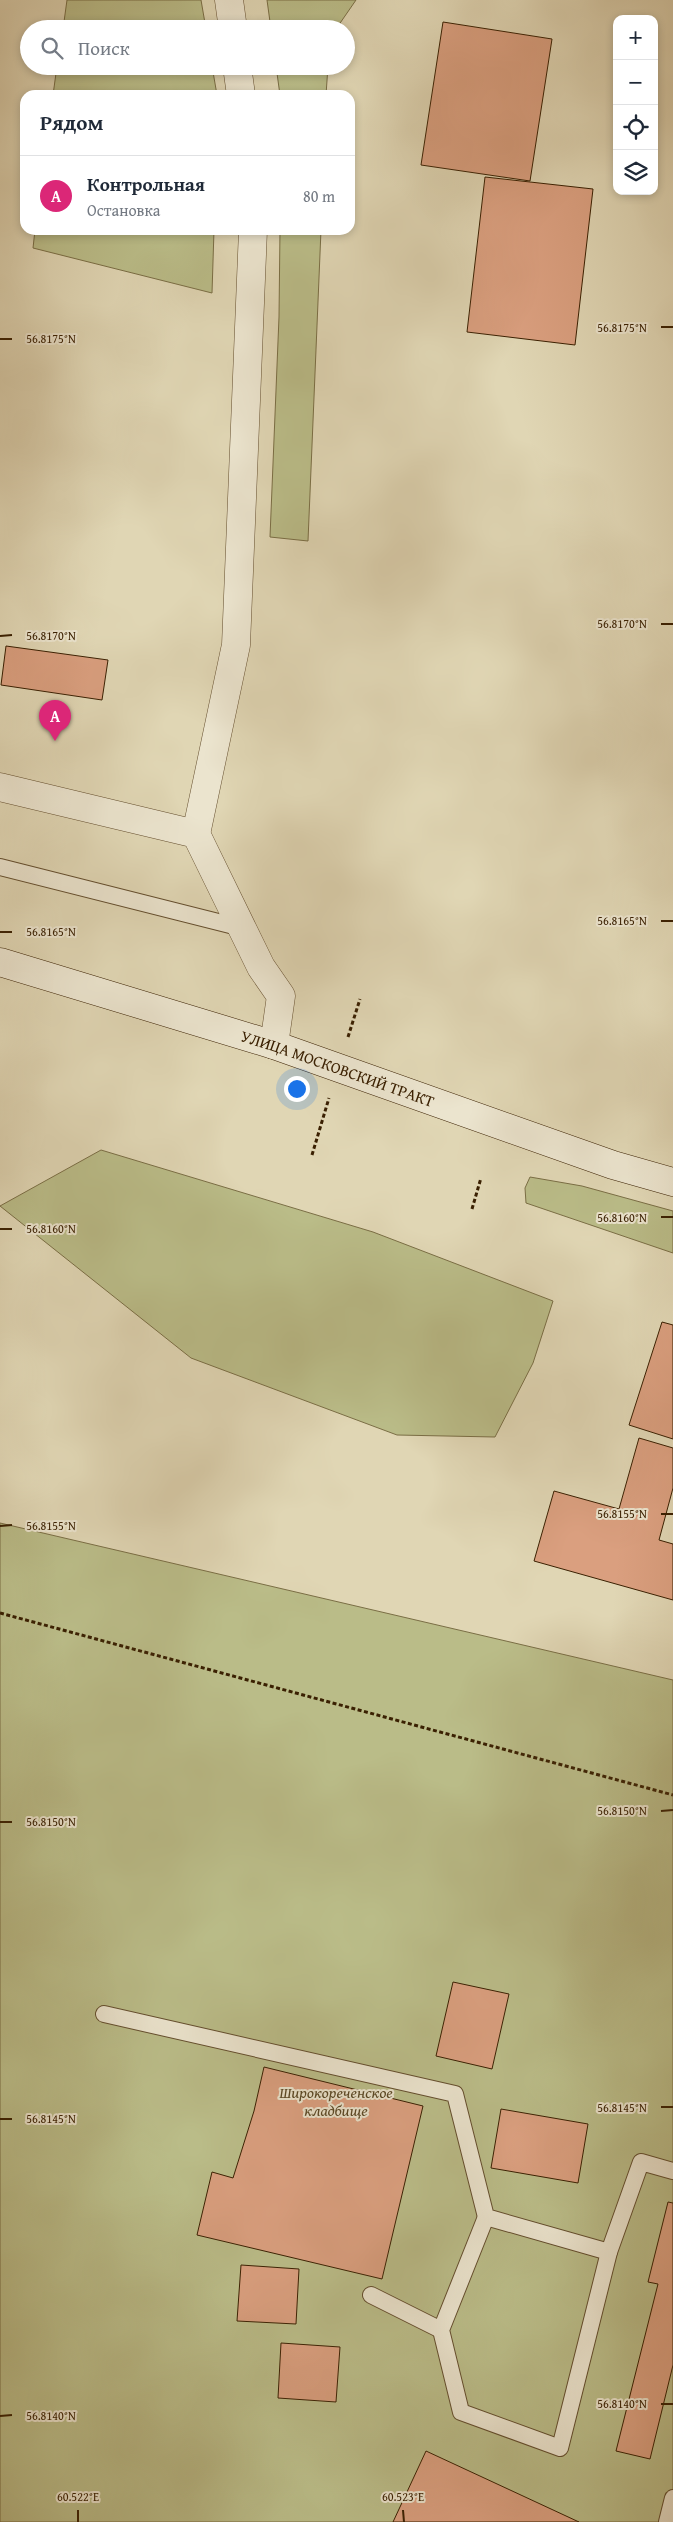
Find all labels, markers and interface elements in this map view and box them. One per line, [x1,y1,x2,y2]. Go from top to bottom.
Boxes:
map controls [613,15,658,195]
button: + [613,15,658,60]
search box [20,20,355,75]
icon: search [38,34,66,62]
text: Поиск [78,34,130,62]
button: − [613,60,658,105]
button: locate [613,105,658,150]
text: Рядом [40,107,103,138]
button: layers [613,150,658,195]
text: Контрольная [87,170,205,198]
text: A [51,184,61,208]
text: 80 m [303,184,335,208]
text: Остановка [87,198,160,222]
text: 56.8175°N [597,319,647,336]
text: 56.8175°N [26,330,76,347]
text: 56.8170°N [597,615,647,632]
text: 56.8170°N [26,627,76,644]
pin: A [39,700,71,741]
text: 56.8165°N [597,912,647,929]
text: 56.8165°N [26,923,76,940]
street label: УЛИЦА МОСКОВСКИЙ ТРАКТ [238,1024,438,1113]
your location [284,1076,310,1102]
text: 56.8160°N [597,1209,647,1226]
text: 56.8160°N [26,1220,76,1237]
text: 56.8155°N [597,1505,647,1522]
text: 56.8155°N [26,1517,76,1534]
text: 56.8150°N [597,1802,647,1819]
text: 56.8150°N [26,1813,76,1830]
park label: Широкореченское кладбище [279,2080,393,2122]
text: 56.8145°N [597,2099,647,2116]
text: 56.8145°N [26,2110,76,2127]
text: 56.8140°N [597,2395,647,2412]
text: 56.8140°N [26,2407,76,2424]
text: 60.522°E [57,2488,99,2505]
text: 60.523°E [382,2488,424,2505]

